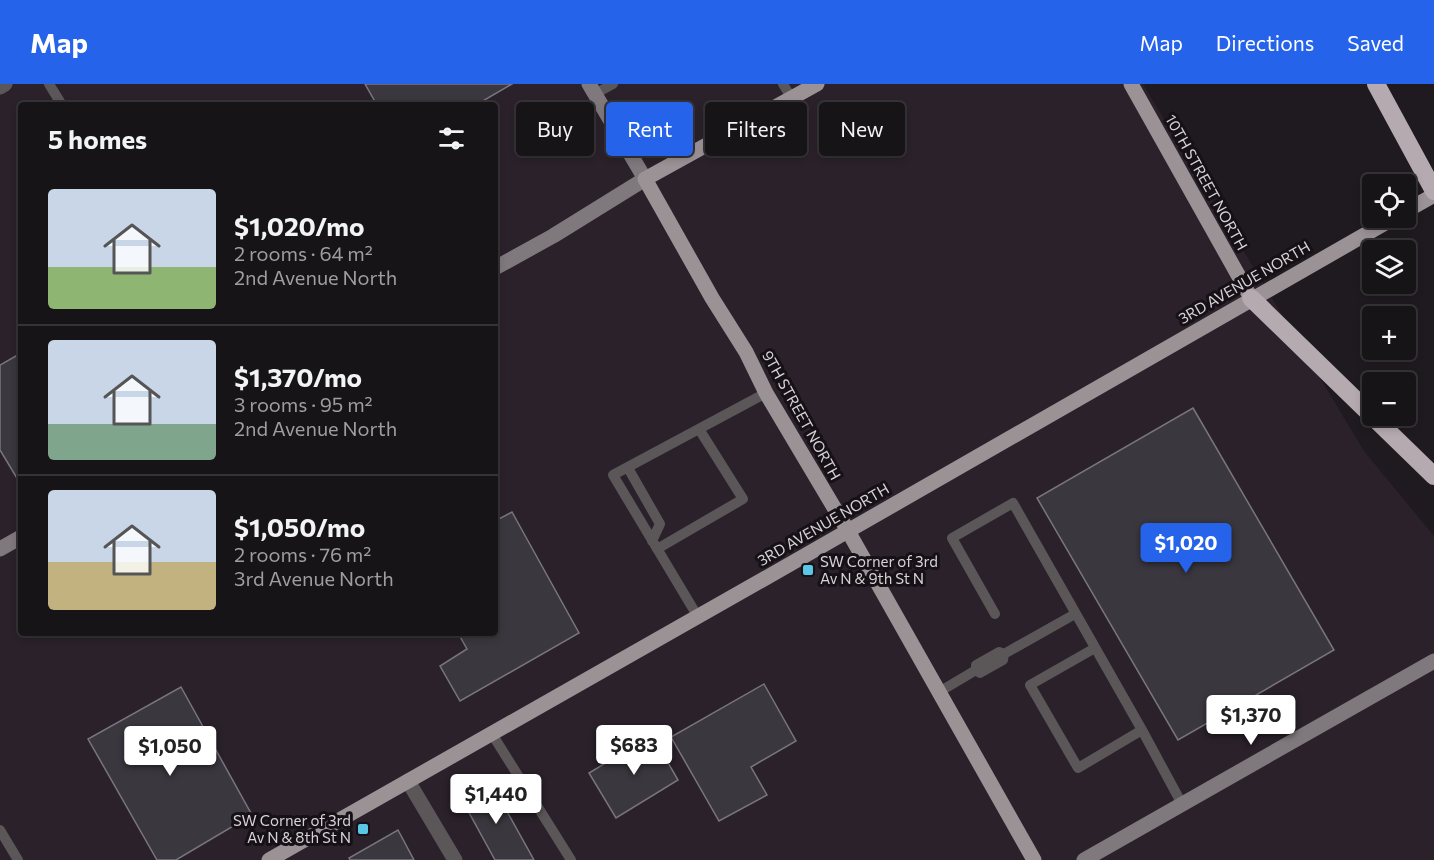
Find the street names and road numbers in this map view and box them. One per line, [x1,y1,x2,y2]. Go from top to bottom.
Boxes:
street label: 10TH STREET NORTH [1162,111,1252,253]
street label: 3RD AVENUE NORTH [1175,237,1313,327]
street label: 9TH STREET NORTH [759,347,845,483]
street label: 3RD AVENUE NORTH [754,479,892,569]

